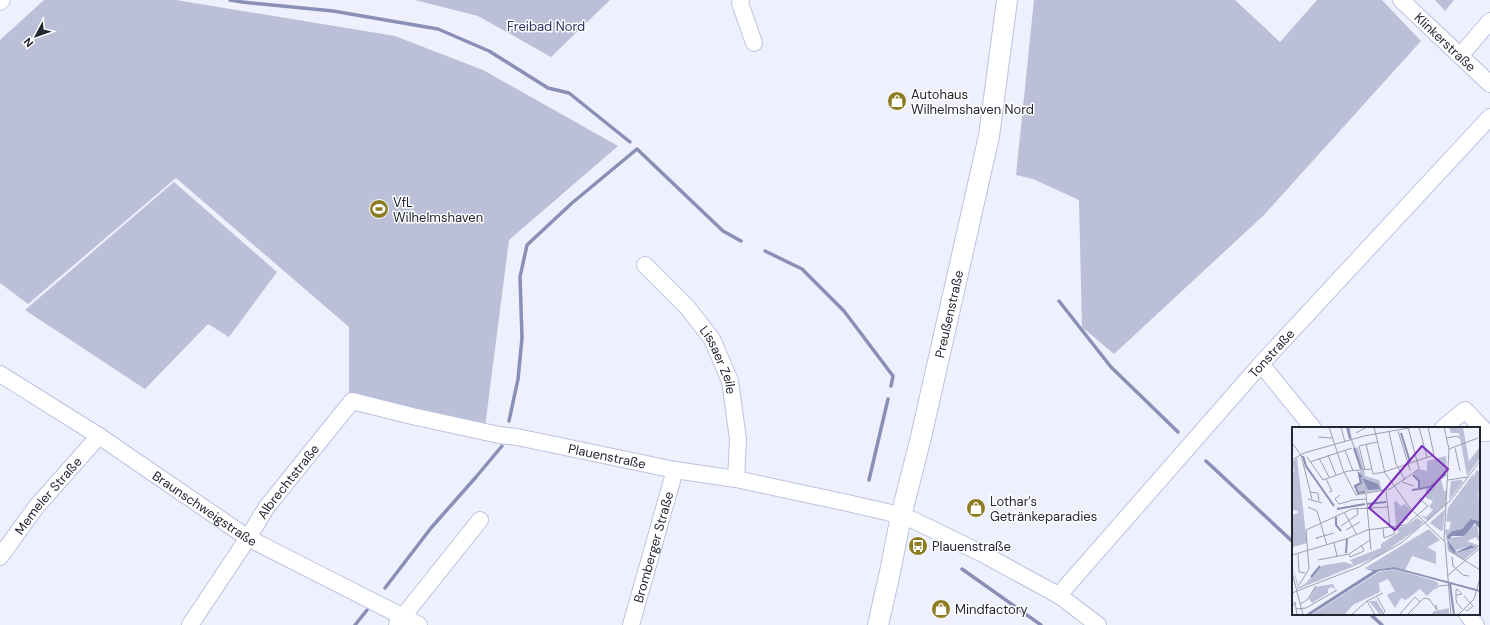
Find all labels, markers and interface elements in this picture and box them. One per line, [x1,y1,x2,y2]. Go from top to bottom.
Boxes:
street label: Klinkerstraße [1411,9,1479,75]
north arrow [16,16,56,56]
park label: Freibad Nord [507,18,585,35]
text: N [21,35,36,50]
place label: Autohaus Wilhelmshaven Nord [911,86,1034,118]
shop icon: Autohaus Wilhelmshaven Nord [886,90,908,112]
place label: VfL Wilhelmshaven [393,194,483,226]
sports icon: VfL Wilhelmshaven [368,198,390,220]
street label: Preußenstraße [931,269,967,360]
street label: Lissaer Zeile [696,322,740,395]
street label: Tonstraße [1245,325,1298,381]
inset map [1292,427,1480,615]
street label: Plauenstraße [567,440,647,473]
street label: Albrechtstraße [254,441,323,522]
street label: Memeler Straße [11,453,86,538]
street label: Braunschweigstraße [149,467,260,550]
street label: Bromberger Straße [630,490,677,605]
place label: Lothar's Getränkeparadies [990,493,1097,525]
shop icon: Lothar's Getränkeparadies [965,497,987,519]
bus stop icon: Plauenstraße [907,535,929,557]
place label: Plauenstraße [932,538,1011,555]
shop icon: Mindfactory [930,598,952,620]
place label: Mindfactory [955,601,1028,618]

